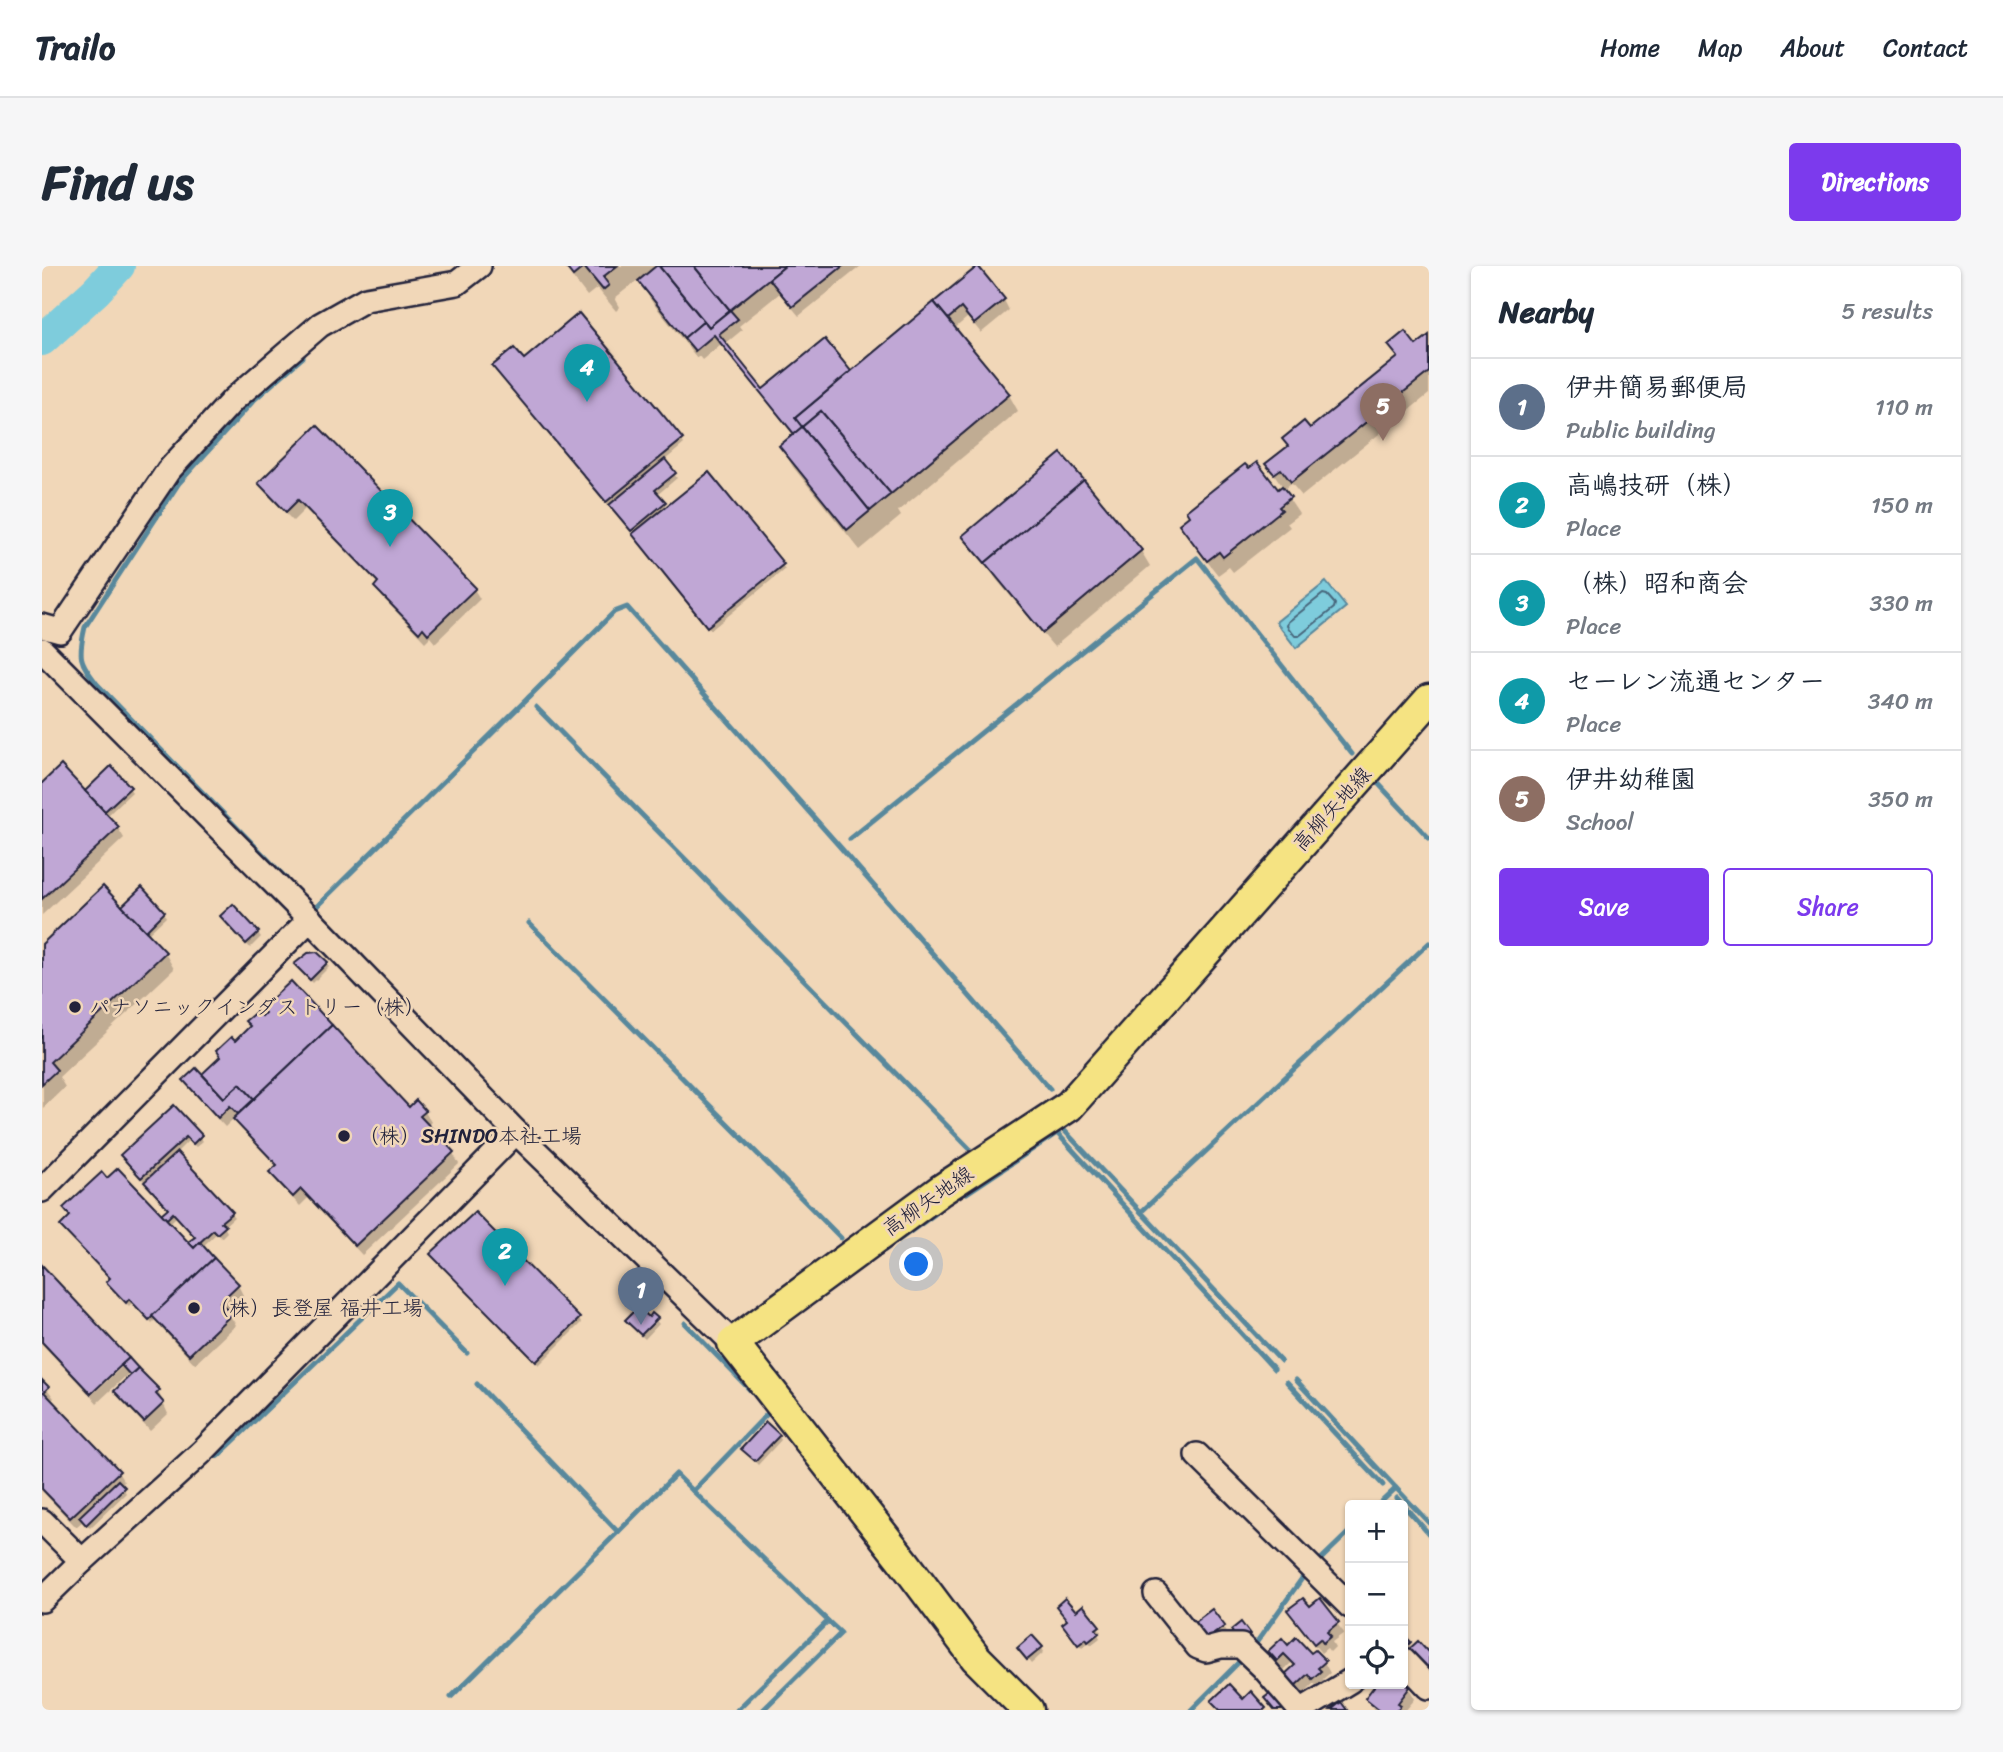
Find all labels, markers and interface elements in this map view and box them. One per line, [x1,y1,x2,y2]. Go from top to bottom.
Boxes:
text: Trailo [35,19,115,77]
text: Home [1600,27,1660,69]
text: Map [1698,27,1742,69]
text: About [1780,27,1845,69]
text: Contact [1883,27,1968,69]
text: Find us [42,139,194,226]
button: Directions [1789,143,1961,221]
text: Nearby [1499,285,1594,339]
text: 5 results [1842,291,1933,332]
pin: 4 [564,344,610,402]
text: 伊井簡易郵便局 [1566,364,1748,410]
pin: 5 [1360,383,1406,441]
text: 1 [1517,387,1527,428]
text: 110 m [1875,387,1933,428]
text: Public building [1566,410,1716,451]
text: 高嶋技研（株） [1566,462,1748,508]
text: 2 [1515,485,1529,526]
text: 150 m [1871,485,1933,526]
pin: 3 [367,489,413,547]
text: Place [1566,508,1621,549]
text: （株）昭和商会 [1566,560,1748,606]
text: 3 [1516,583,1528,624]
text: 330 m [1870,583,1933,624]
text: Place [1566,606,1621,647]
text: セーレン流通センター [1566,658,1825,704]
text: 4 [1515,681,1529,722]
text: 340 m [1868,681,1933,722]
text: Place [1566,704,1621,745]
text: 伊井幼稚園 [1566,756,1696,802]
street label: 高柳矢地線 [1283,757,1381,861]
text: 5 [1515,779,1529,820]
text: 350 m [1868,779,1933,820]
text: School [1566,802,1634,843]
button: Save [1499,868,1709,946]
button: Share [1723,868,1933,946]
place label: パナソニックインダストリー（株） [89,988,425,1026]
marker: パナソニックインダストリー（株） [67,999,83,1015]
place label: （株）SHINDO本社工場 [358,1117,582,1155]
marker: （株）SHINDO本社工場 [336,1128,352,1144]
street label: 高柳矢地線 [874,1155,982,1247]
pin: 2 [482,1228,528,1286]
your location [899,1247,933,1281]
pin: 1 [618,1267,664,1325]
place label: （株）長登屋 福井工場 [208,1289,423,1327]
marker: （株）長登屋 福井工場 [186,1300,202,1316]
map controls [1345,1500,1408,1689]
button: + [1345,1500,1408,1563]
button: − [1345,1563,1408,1626]
button: locate [1345,1626,1408,1689]

